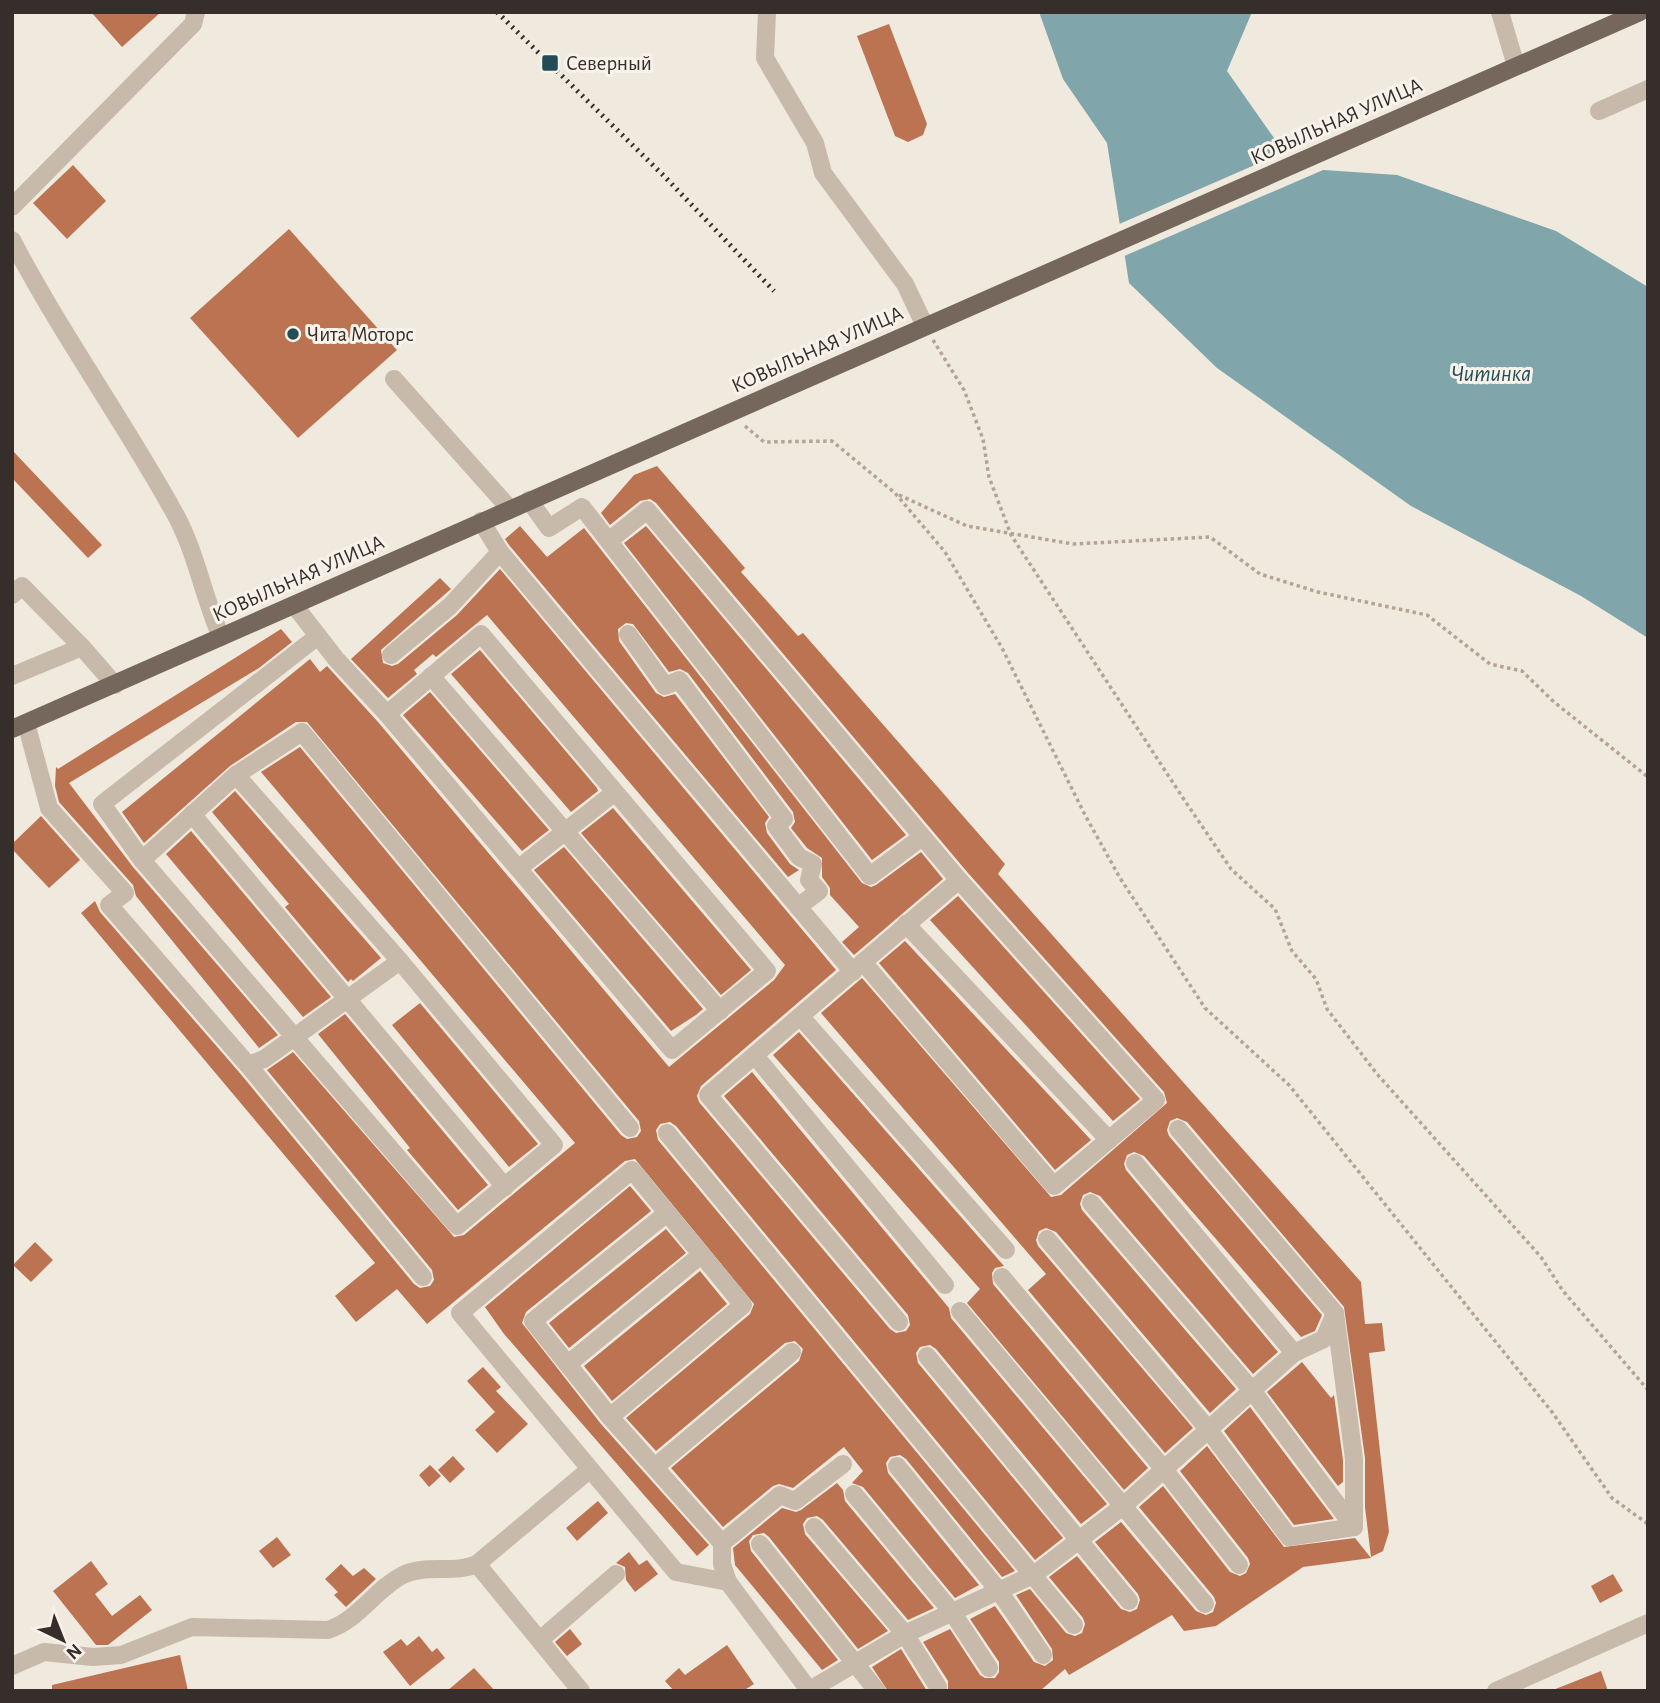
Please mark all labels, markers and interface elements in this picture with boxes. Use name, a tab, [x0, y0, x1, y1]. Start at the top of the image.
marker: Северный	[540, 53, 560, 73]
place label: Северный	[566, 53, 652, 74]
street label: КОВЫЛЬНАЯ УЛИЦА	[1247, 74, 1425, 169]
street label: КОВЫЛЬНАЯ УЛИЦА	[728, 302, 906, 397]
place label: Чита Моторс	[307, 324, 414, 345]
marker: Чита Моторс	[285, 326, 301, 342]
water label: Читинка	[1451, 363, 1531, 386]
street label: КОВЫЛЬНАЯ УЛИЦА	[209, 531, 387, 626]
north arrow	[28, 1605, 98, 1675]
text: N	[62, 1640, 85, 1663]

